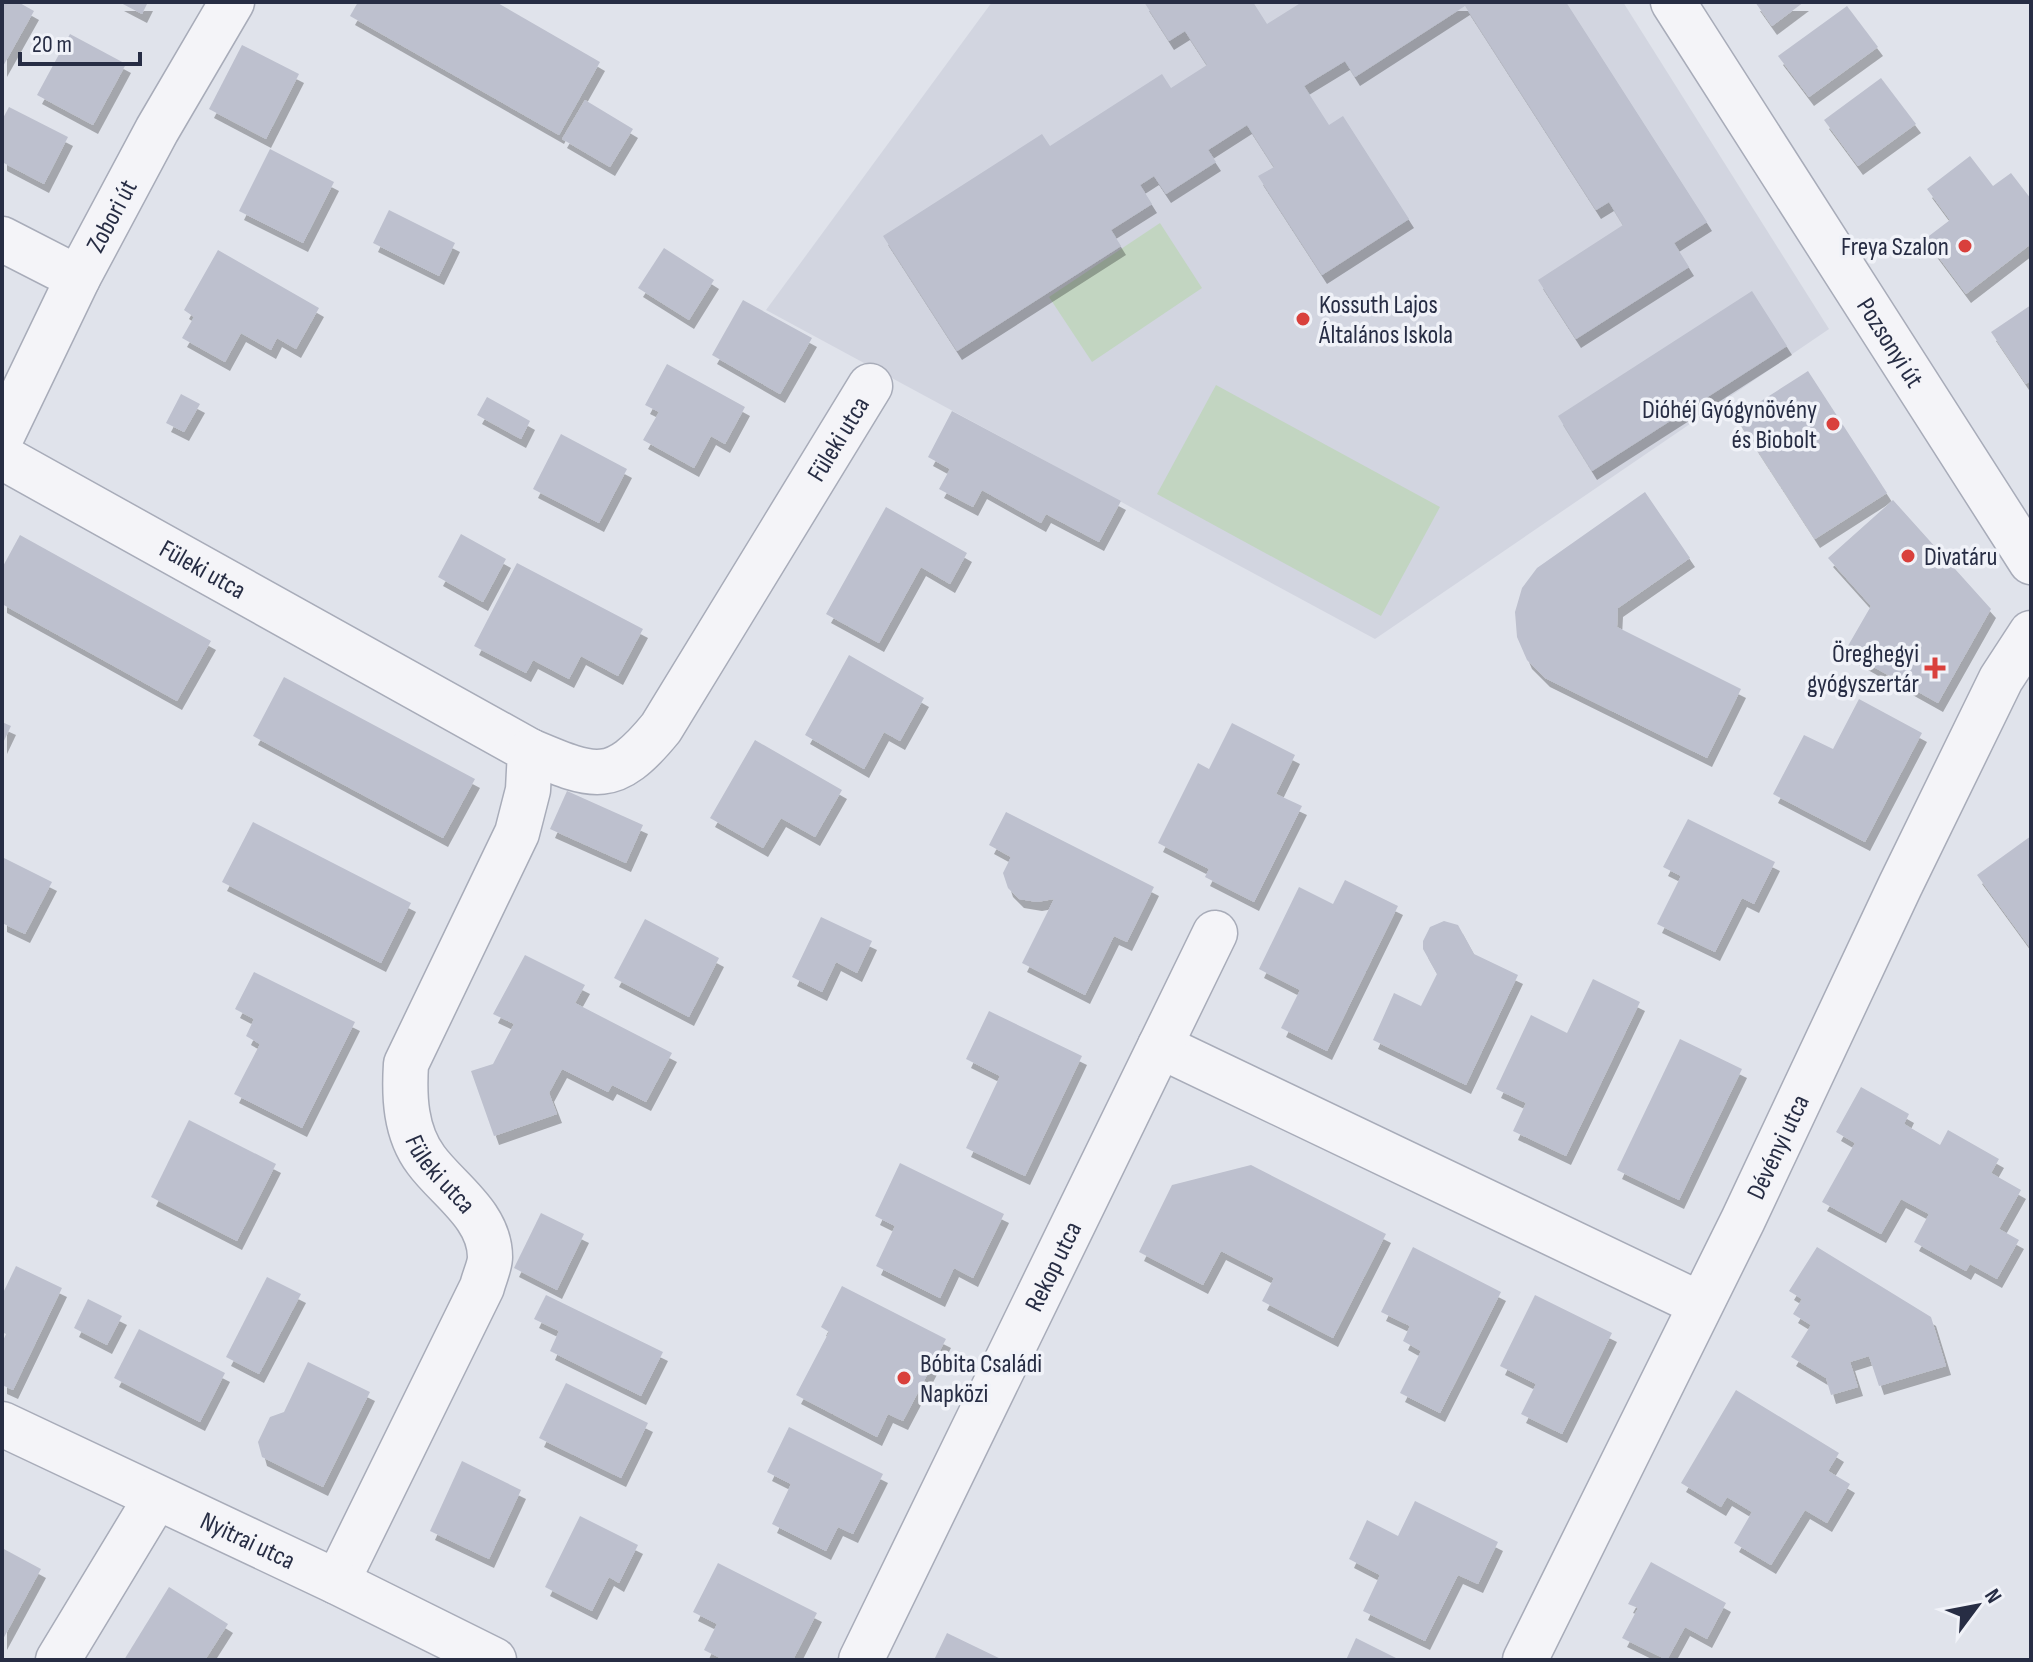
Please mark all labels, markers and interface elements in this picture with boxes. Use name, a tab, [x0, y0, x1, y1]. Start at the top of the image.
scale bar	[20, 16, 140, 66]
text: 20 m	[32, 30, 72, 59]
street label: Zobori út	[81, 175, 145, 258]
place label: Freya Szalon	[1841, 232, 1949, 263]
marker: Freya Szalon	[1956, 237, 1974, 255]
place label: Kossuth Lajos Általános Iskola	[1318, 290, 1453, 351]
street label: Pozsonyi út	[1849, 293, 1929, 394]
marker: Kossuth Lajos Általános Iskola	[1294, 310, 1312, 328]
street label: Füleki utca	[801, 391, 877, 487]
place label: Dióhéj Gyógynövény és Biobolt	[1642, 395, 1817, 456]
marker: Dióhéj Gyógynövény és Biobolt	[1824, 415, 1842, 433]
street label: Füleki utca	[154, 534, 251, 607]
place label: Divatáru	[1924, 542, 1997, 573]
marker: Divatáru	[1899, 547, 1917, 565]
place label: Öreghegyi gyógyszertár	[1807, 639, 1920, 700]
marker: Öreghegyi gyógyszertár	[1926, 659, 1944, 677]
street label: Dévényi utca	[1741, 1090, 1817, 1205]
street label: Füleki utca	[397, 1131, 481, 1220]
street label: Rekop utca	[1019, 1217, 1089, 1317]
place label: Bóbita Családi Napközi	[920, 1349, 1042, 1410]
marker: Bóbita Családi Napközi	[895, 1369, 913, 1387]
street label: Nyitrai utca	[195, 1506, 300, 1577]
north arrow	[1937, 1566, 2017, 1646]
text: N	[1978, 1584, 2007, 1608]

